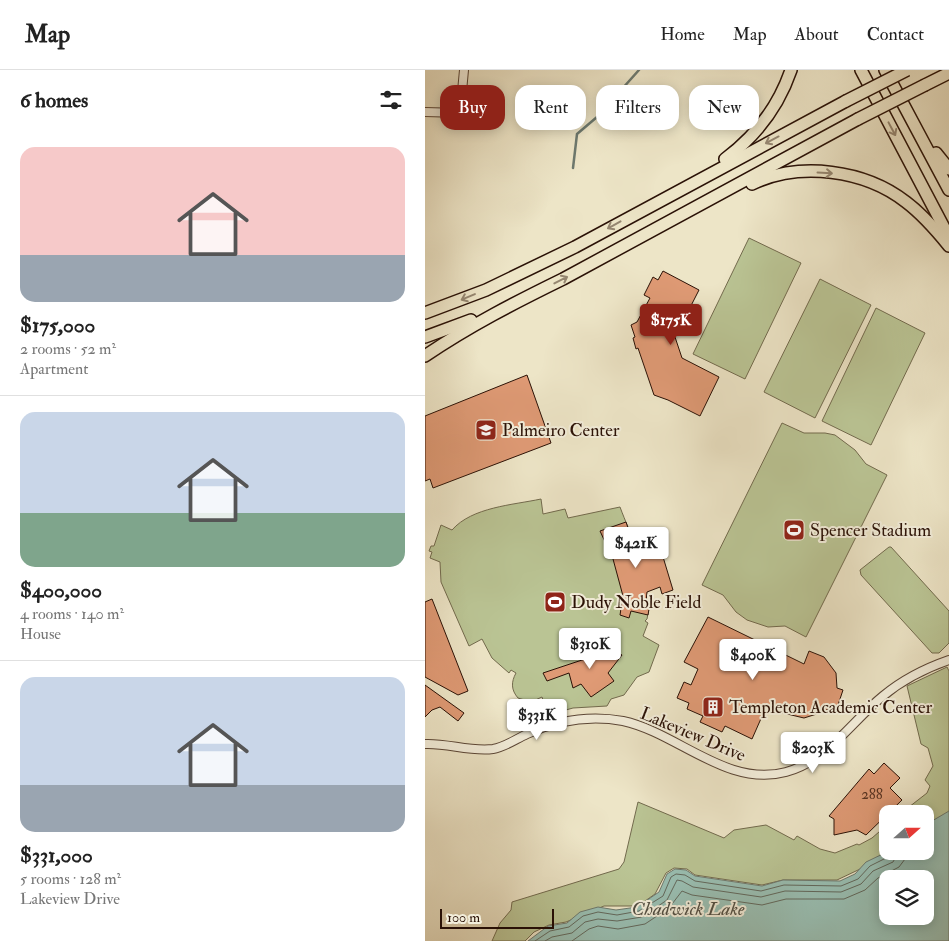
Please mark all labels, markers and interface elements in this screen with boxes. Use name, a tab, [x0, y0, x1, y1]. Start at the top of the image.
text: Map	[25, 19, 70, 50]
text: Home	[660, 23, 705, 46]
text: Map	[733, 23, 767, 46]
text: About	[795, 23, 839, 46]
text: Contact	[867, 23, 924, 46]
chip: Buy	[440, 85, 505, 130]
chip: Rent	[515, 85, 586, 130]
chip: Filters	[596, 85, 679, 130]
chip: New	[689, 85, 759, 130]
icon: filters	[377, 86, 405, 114]
text: 6 homes	[20, 87, 88, 114]
one-way arrow	[887, 121, 897, 136]
one-way arrow	[765, 135, 780, 145]
one-way arrow	[817, 168, 833, 177]
icon: home	[168, 179, 258, 269]
one-way arrow	[606, 220, 621, 230]
one-way arrow	[553, 275, 568, 285]
one-way arrow	[461, 293, 476, 303]
pin: $175K	[636, 304, 706, 346]
text: $175K	[651, 310, 691, 330]
text: $175,000	[20, 312, 95, 339]
text: 2 rooms · 52 m²	[20, 339, 116, 359]
text: Apartment	[20, 359, 88, 379]
school or university icon: Palmeiro Center	[474, 418, 498, 442]
place label: Palmeiro Center	[502, 419, 620, 442]
icon: home	[168, 445, 258, 535]
sports icon: Spencer Stadium	[782, 518, 806, 542]
place label: Spencer Stadium	[810, 519, 931, 542]
pin: $421K	[601, 526, 671, 569]
text: $421K	[615, 533, 657, 553]
text: $400,000	[20, 577, 102, 604]
sports icon: Dudy Noble Field	[543, 590, 567, 614]
place label: Dudy Noble Field	[571, 591, 701, 614]
text: 4 rooms · 140 m²	[20, 604, 124, 624]
text: House	[20, 624, 61, 644]
pin: $310K	[555, 628, 625, 670]
text: $310K	[570, 634, 610, 654]
pin: $400K	[718, 638, 788, 681]
text: $400K	[730, 645, 776, 665]
building icon: Templeton Academic Center	[701, 695, 725, 719]
place label: Templeton Academic Center	[729, 696, 933, 719]
pin: $331K	[502, 698, 572, 741]
street label: Lakeview Drive	[637, 702, 749, 767]
text: $331K	[518, 705, 556, 725]
icon: home	[168, 710, 258, 800]
pin: $203K	[778, 732, 848, 774]
text: $203K	[792, 738, 834, 758]
house number: 288	[861, 785, 883, 804]
north arrow	[879, 805, 934, 860]
map controls	[879, 805, 934, 925]
text: $331,000	[20, 842, 93, 869]
text: 5 rooms · 128 m²	[20, 869, 121, 889]
button: layers	[879, 870, 934, 925]
text: Lakeview Drive	[20, 889, 120, 909]
water label: Chadwick Lake	[632, 897, 745, 921]
scale bar	[440, 906, 554, 929]
text: 100 m	[447, 909, 480, 926]

